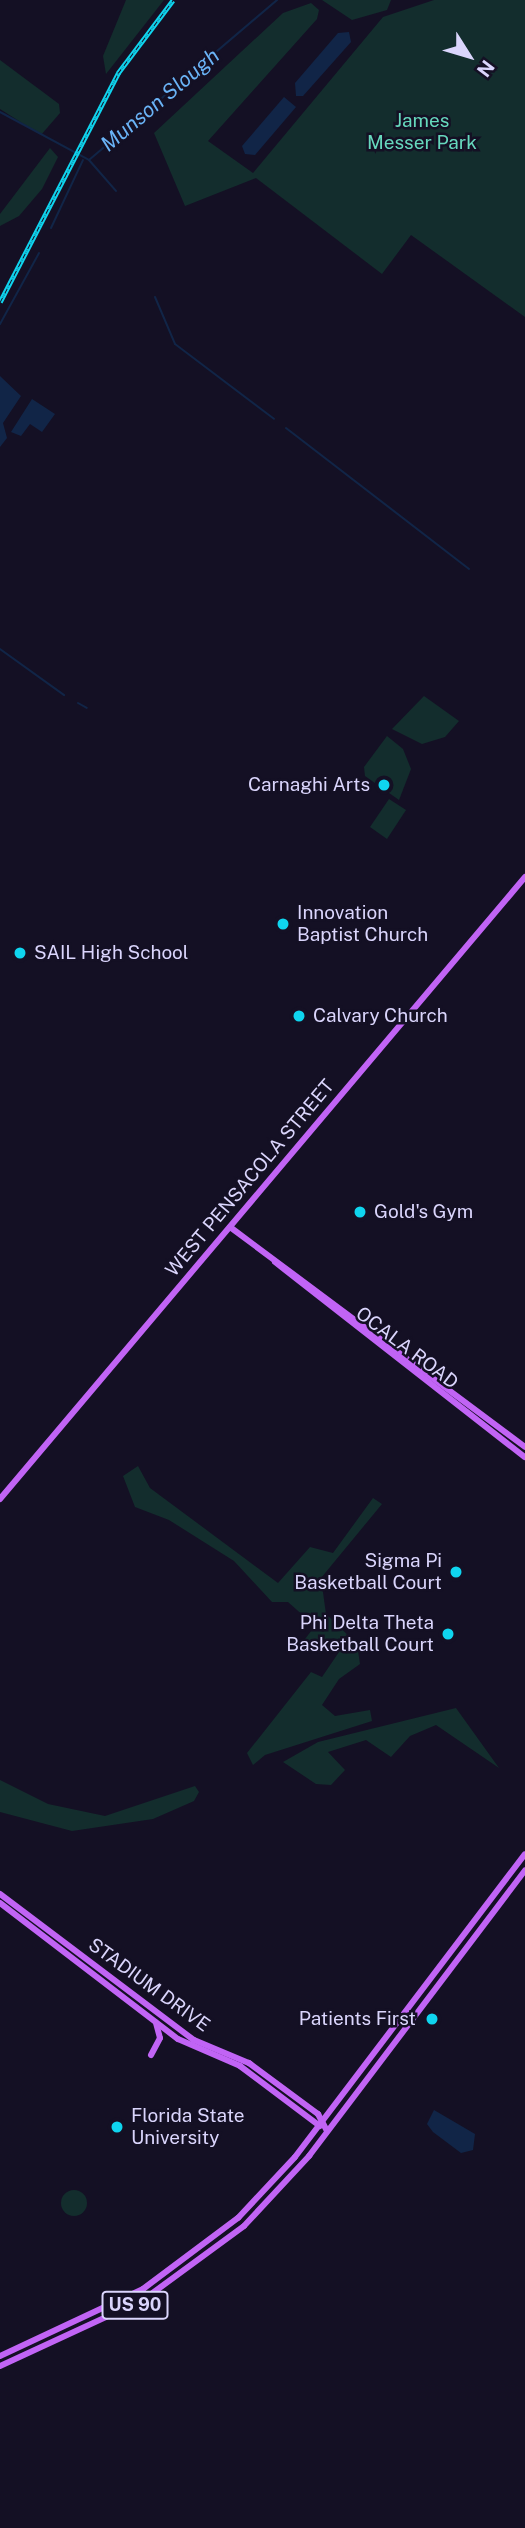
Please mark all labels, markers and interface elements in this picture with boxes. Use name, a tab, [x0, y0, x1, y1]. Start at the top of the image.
north arrow	[434, 21, 504, 91]
water label: Munson Slough	[96, 43, 224, 157]
text: N	[473, 56, 499, 81]
park label: James Messer Park	[367, 110, 477, 154]
place label: Carnaghi Arts	[248, 774, 370, 796]
marker: Carnaghi Arts	[376, 777, 392, 793]
place label: Innovation Baptist Church	[297, 902, 428, 946]
marker: Innovation Baptist Church	[275, 916, 291, 932]
place label: SAIL High School	[34, 942, 189, 964]
marker: SAIL High School	[12, 945, 28, 961]
place label: Calvary Church	[313, 1005, 448, 1027]
marker: Calvary Church	[291, 1008, 307, 1024]
street label: WEST PENSACOLA STREET	[161, 1075, 339, 1281]
place label: Gold's Gym	[374, 1201, 473, 1223]
marker: Gold's Gym	[352, 1204, 368, 1220]
street label: OCALA ROAD	[351, 1302, 463, 1394]
place label: Sigma Pi Basketball Court	[294, 1550, 442, 1594]
marker: Sigma Pi Basketball Court	[448, 1564, 464, 1580]
place label: Phi Delta Theta Basketball Court	[286, 1612, 434, 1656]
marker: Phi Delta Theta Basketball Court	[440, 1626, 456, 1642]
street label: STADIUM DRIVE	[84, 1933, 214, 2037]
place label: Patients First	[299, 2008, 416, 2030]
marker: Patients First	[422, 2009, 442, 2029]
place label: Florida State University	[131, 2105, 245, 2149]
marker: Florida State University	[109, 2119, 125, 2135]
road number: US 90	[100, 2290, 170, 2320]

